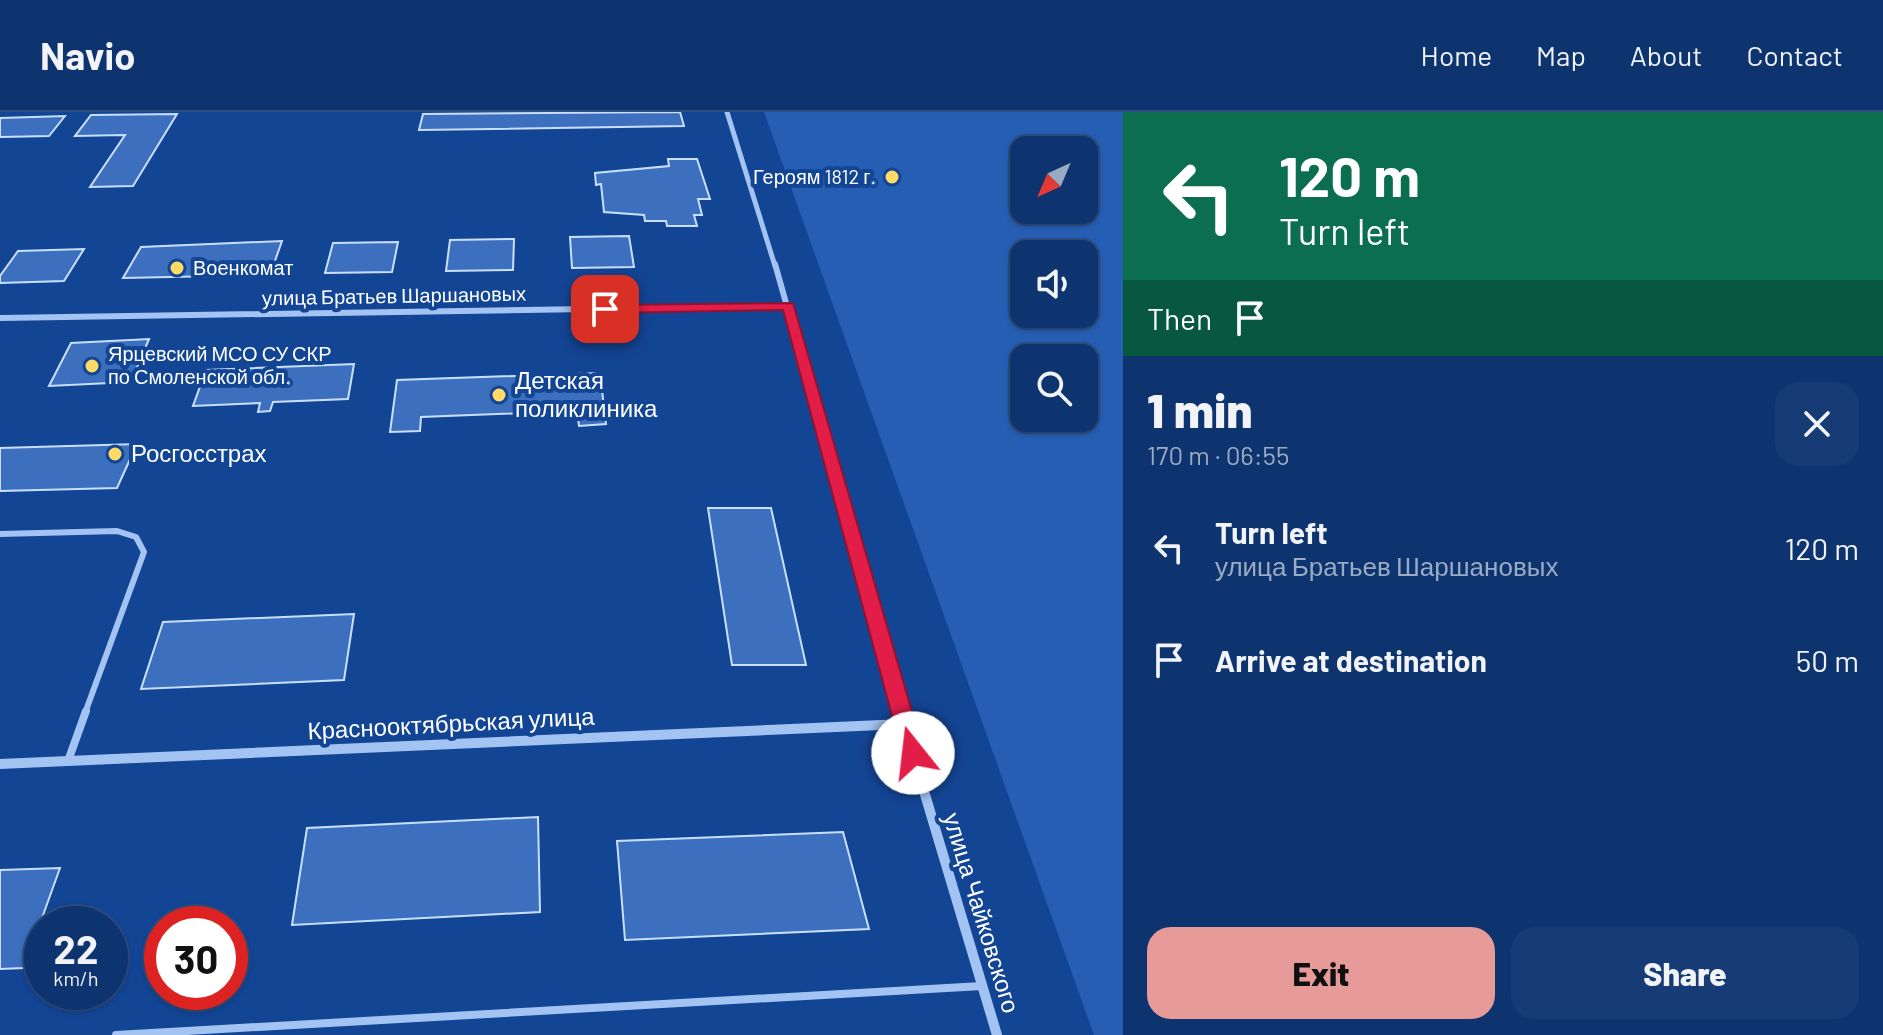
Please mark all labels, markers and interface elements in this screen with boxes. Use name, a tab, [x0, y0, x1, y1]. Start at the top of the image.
text: Navio	[40, 32, 135, 78]
text: Home	[1421, 38, 1492, 72]
text: Map	[1536, 38, 1586, 72]
text: About	[1630, 38, 1702, 72]
text: Contact	[1746, 38, 1843, 72]
north arrow	[1010, 136, 1098, 224]
map controls	[1010, 136, 1098, 432]
text: 120 m	[1279, 141, 1420, 208]
icon: left	[1147, 144, 1251, 248]
place label: Героям 1812 г.	[753, 164, 876, 188]
marker: Героям 1812 г.	[883, 168, 901, 186]
text: Turn left	[1279, 209, 1410, 252]
button: sound	[1010, 240, 1098, 328]
place label: Военкомат	[193, 255, 293, 279]
marker: Военкомат	[168, 259, 186, 277]
pin	[571, 275, 639, 343]
street label: улица Братьев Шаршановых	[262, 281, 526, 309]
icon: arrive	[583, 287, 627, 331]
icon: arrive	[1228, 296, 1272, 340]
text: Then	[1147, 300, 1212, 336]
place label: Ярцевский МСО СУ СКР по Смоленской обл.	[108, 341, 332, 388]
button: search	[1010, 344, 1098, 432]
marker: Ярцевский МСО СУ СКР по Смоленской обл.	[83, 357, 101, 375]
place label: Детская поликлиника	[515, 365, 658, 422]
text: 1 min	[1147, 380, 1253, 438]
button: close	[1775, 382, 1859, 466]
marker: Детская поликлиника	[490, 386, 508, 404]
place label: Росгосстрах	[131, 438, 267, 467]
text: 170 m · 06:55	[1147, 439, 1289, 470]
marker: Росгосстрах	[106, 445, 124, 463]
text: Turn left	[1215, 514, 1328, 550]
icon: left	[1147, 526, 1191, 570]
text: 120 m	[1785, 530, 1859, 566]
text: улица Братьев Шаршановых	[1215, 550, 1558, 581]
icon: arrive	[1147, 638, 1191, 682]
text: Arrive at destination	[1215, 642, 1487, 678]
text: 50 m	[1796, 642, 1859, 678]
street label: Краснооктябрьская улица	[307, 700, 596, 744]
position arrow	[871, 711, 955, 795]
street label: улица Чайковского	[938, 809, 1027, 1016]
speed limit sign: 30	[144, 906, 248, 1010]
text: 22	[54, 924, 98, 972]
button: Exit	[1147, 927, 1495, 1019]
button: Share	[1511, 927, 1859, 1019]
text: km/h	[53, 966, 99, 990]

